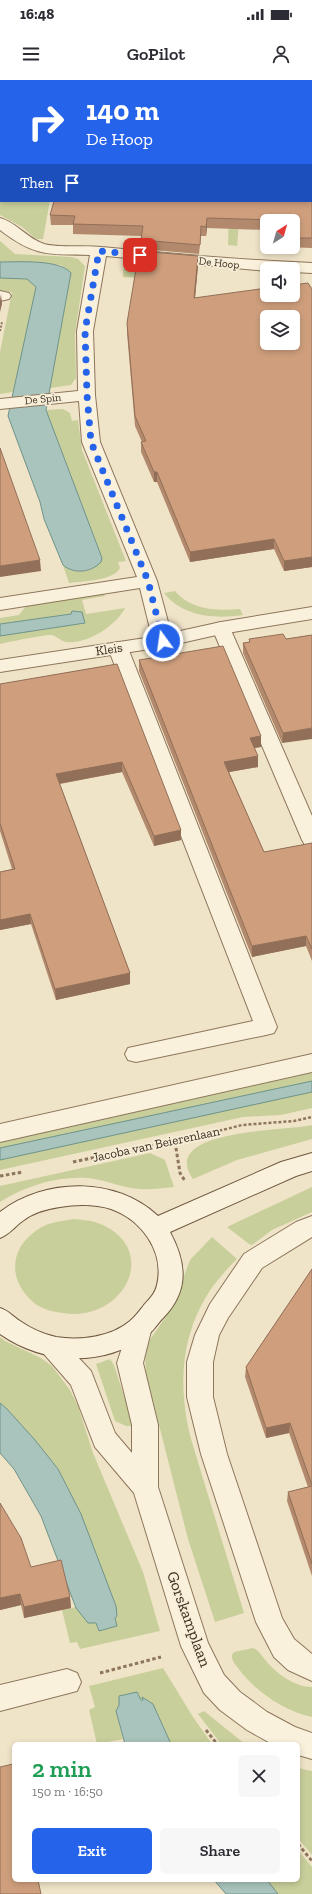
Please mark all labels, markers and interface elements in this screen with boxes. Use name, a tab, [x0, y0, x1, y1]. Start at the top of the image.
text: 16:48	[20, 5, 54, 23]
icon: menu	[20, 43, 42, 65]
text: GoPilot	[127, 43, 185, 65]
icon: person	[270, 43, 292, 65]
text: 140 m	[86, 94, 159, 127]
icon: right	[20, 96, 72, 148]
text: De Hoop	[86, 128, 153, 150]
icon: arrive	[61, 172, 83, 194]
text: Then	[20, 174, 53, 192]
north arrow	[260, 214, 300, 254]
map controls	[260, 214, 300, 350]
pin	[123, 238, 157, 272]
icon: arrive	[129, 244, 151, 266]
street label: De Hoop	[198, 254, 240, 272]
button: sound	[260, 262, 300, 302]
button: layers	[260, 310, 300, 350]
street label: De Spin	[24, 391, 63, 407]
position arrow	[142, 620, 184, 662]
street label: Kleis	[94, 639, 124, 659]
street label: Jacoba van Beierenlaan	[91, 1123, 222, 1165]
street label: Gorskamplaan	[163, 1569, 215, 1670]
text: 2 min	[32, 1754, 92, 1783]
button: close	[238, 1755, 280, 1797]
text: 150 m · 16:50	[32, 1784, 103, 1799]
button: Exit	[32, 1828, 152, 1874]
button: Share	[160, 1828, 280, 1874]

